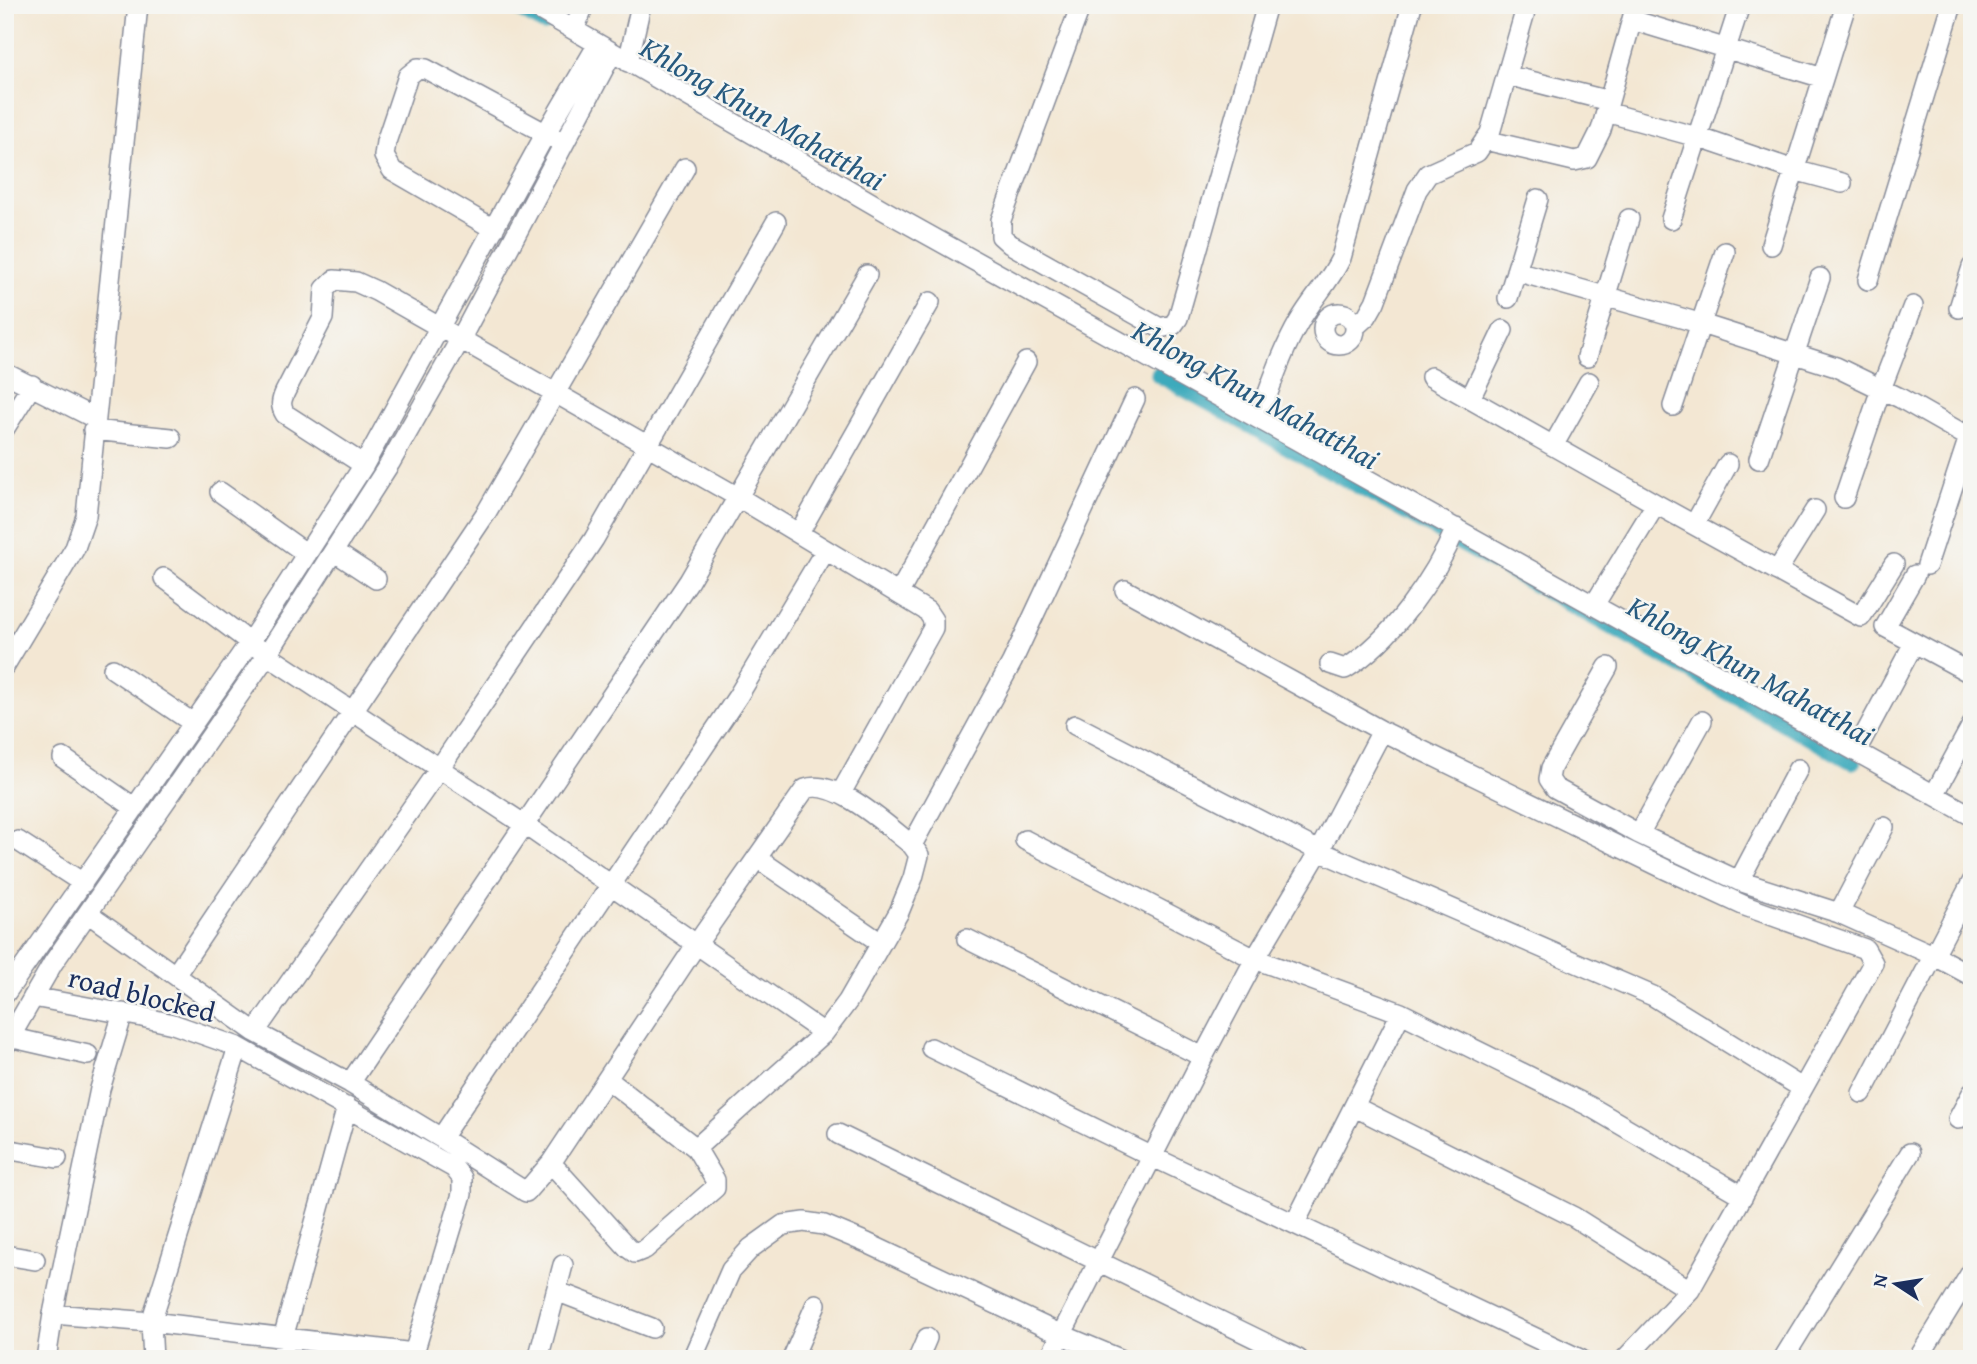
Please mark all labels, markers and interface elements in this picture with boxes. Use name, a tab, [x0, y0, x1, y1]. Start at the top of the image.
water label: Khlong Khun Mahatthai	[632, 24, 894, 201]
water label: Khlong Khun Mahatthai	[1124, 307, 1388, 480]
water label: Khlong Khun Mahatthai	[1619, 583, 1883, 756]
street label: road blocked	[64, 956, 220, 1032]
north arrow	[1862, 1248, 1932, 1318]
text: N	[1864, 1271, 1894, 1290]

